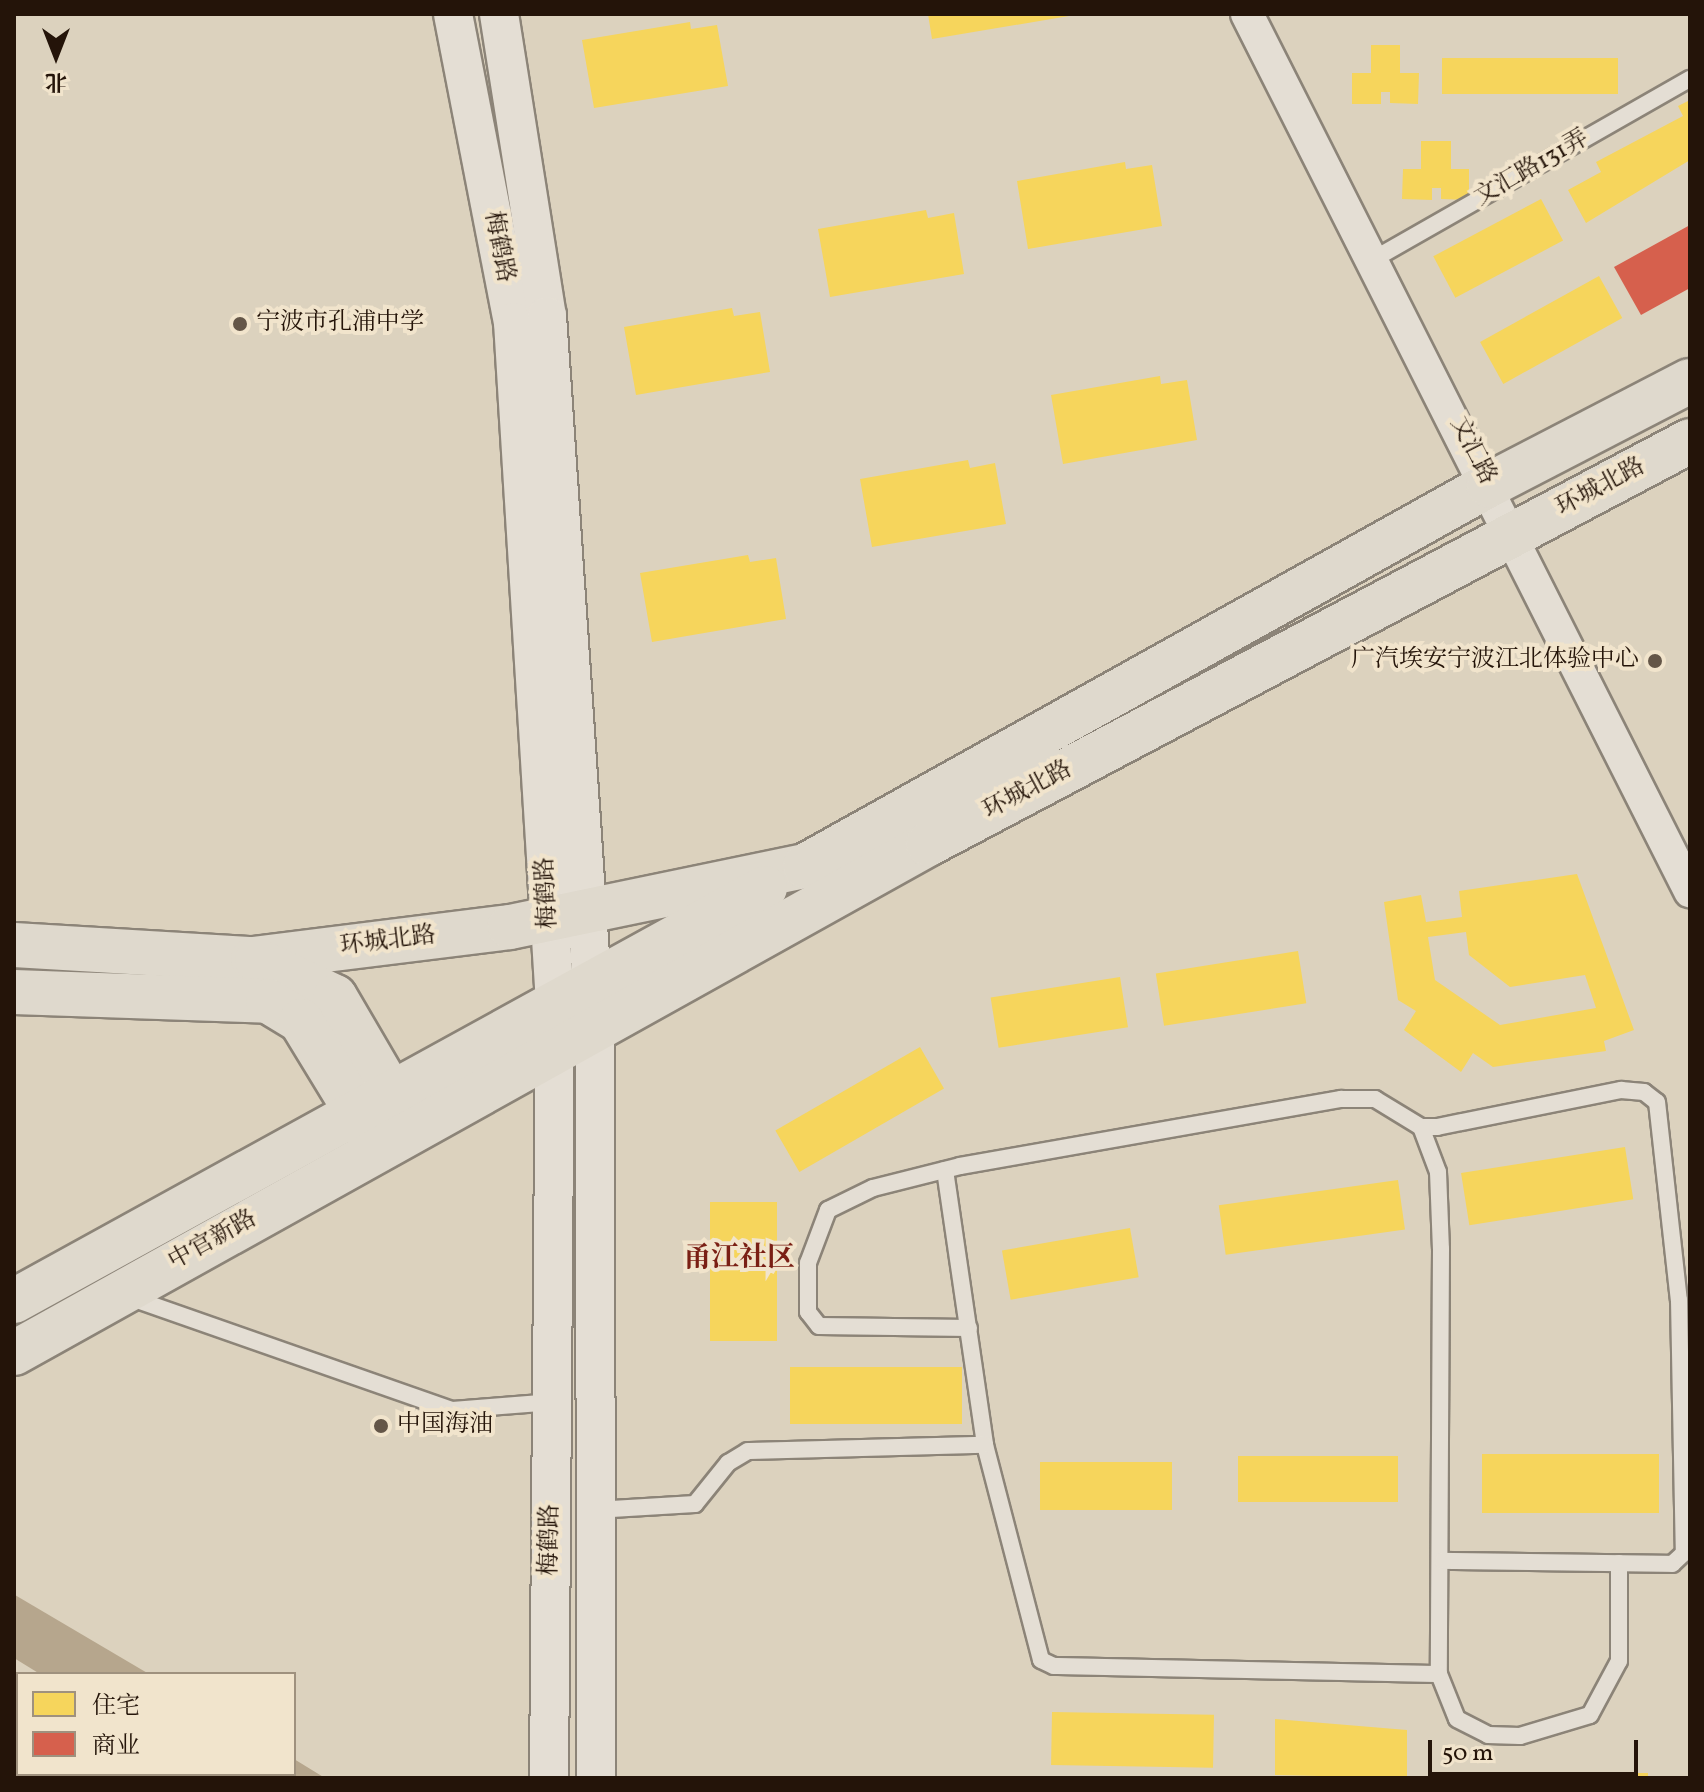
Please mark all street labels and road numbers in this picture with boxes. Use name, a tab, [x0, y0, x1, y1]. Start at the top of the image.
street label: 文汇路131弄	[1470, 125, 1594, 213]
street label: 梅鹤路	[477, 209, 519, 285]
street label: 文汇路	[1443, 412, 1501, 490]
street label: 环城北路	[1552, 453, 1650, 523]
street label: 环城北路	[979, 756, 1077, 826]
street label: 梅鹤路	[532, 856, 564, 930]
street label: 环城北路	[339, 922, 437, 962]
street label: 中官新路	[164, 1205, 262, 1277]
street label: 梅鹤路	[536, 1504, 566, 1576]

